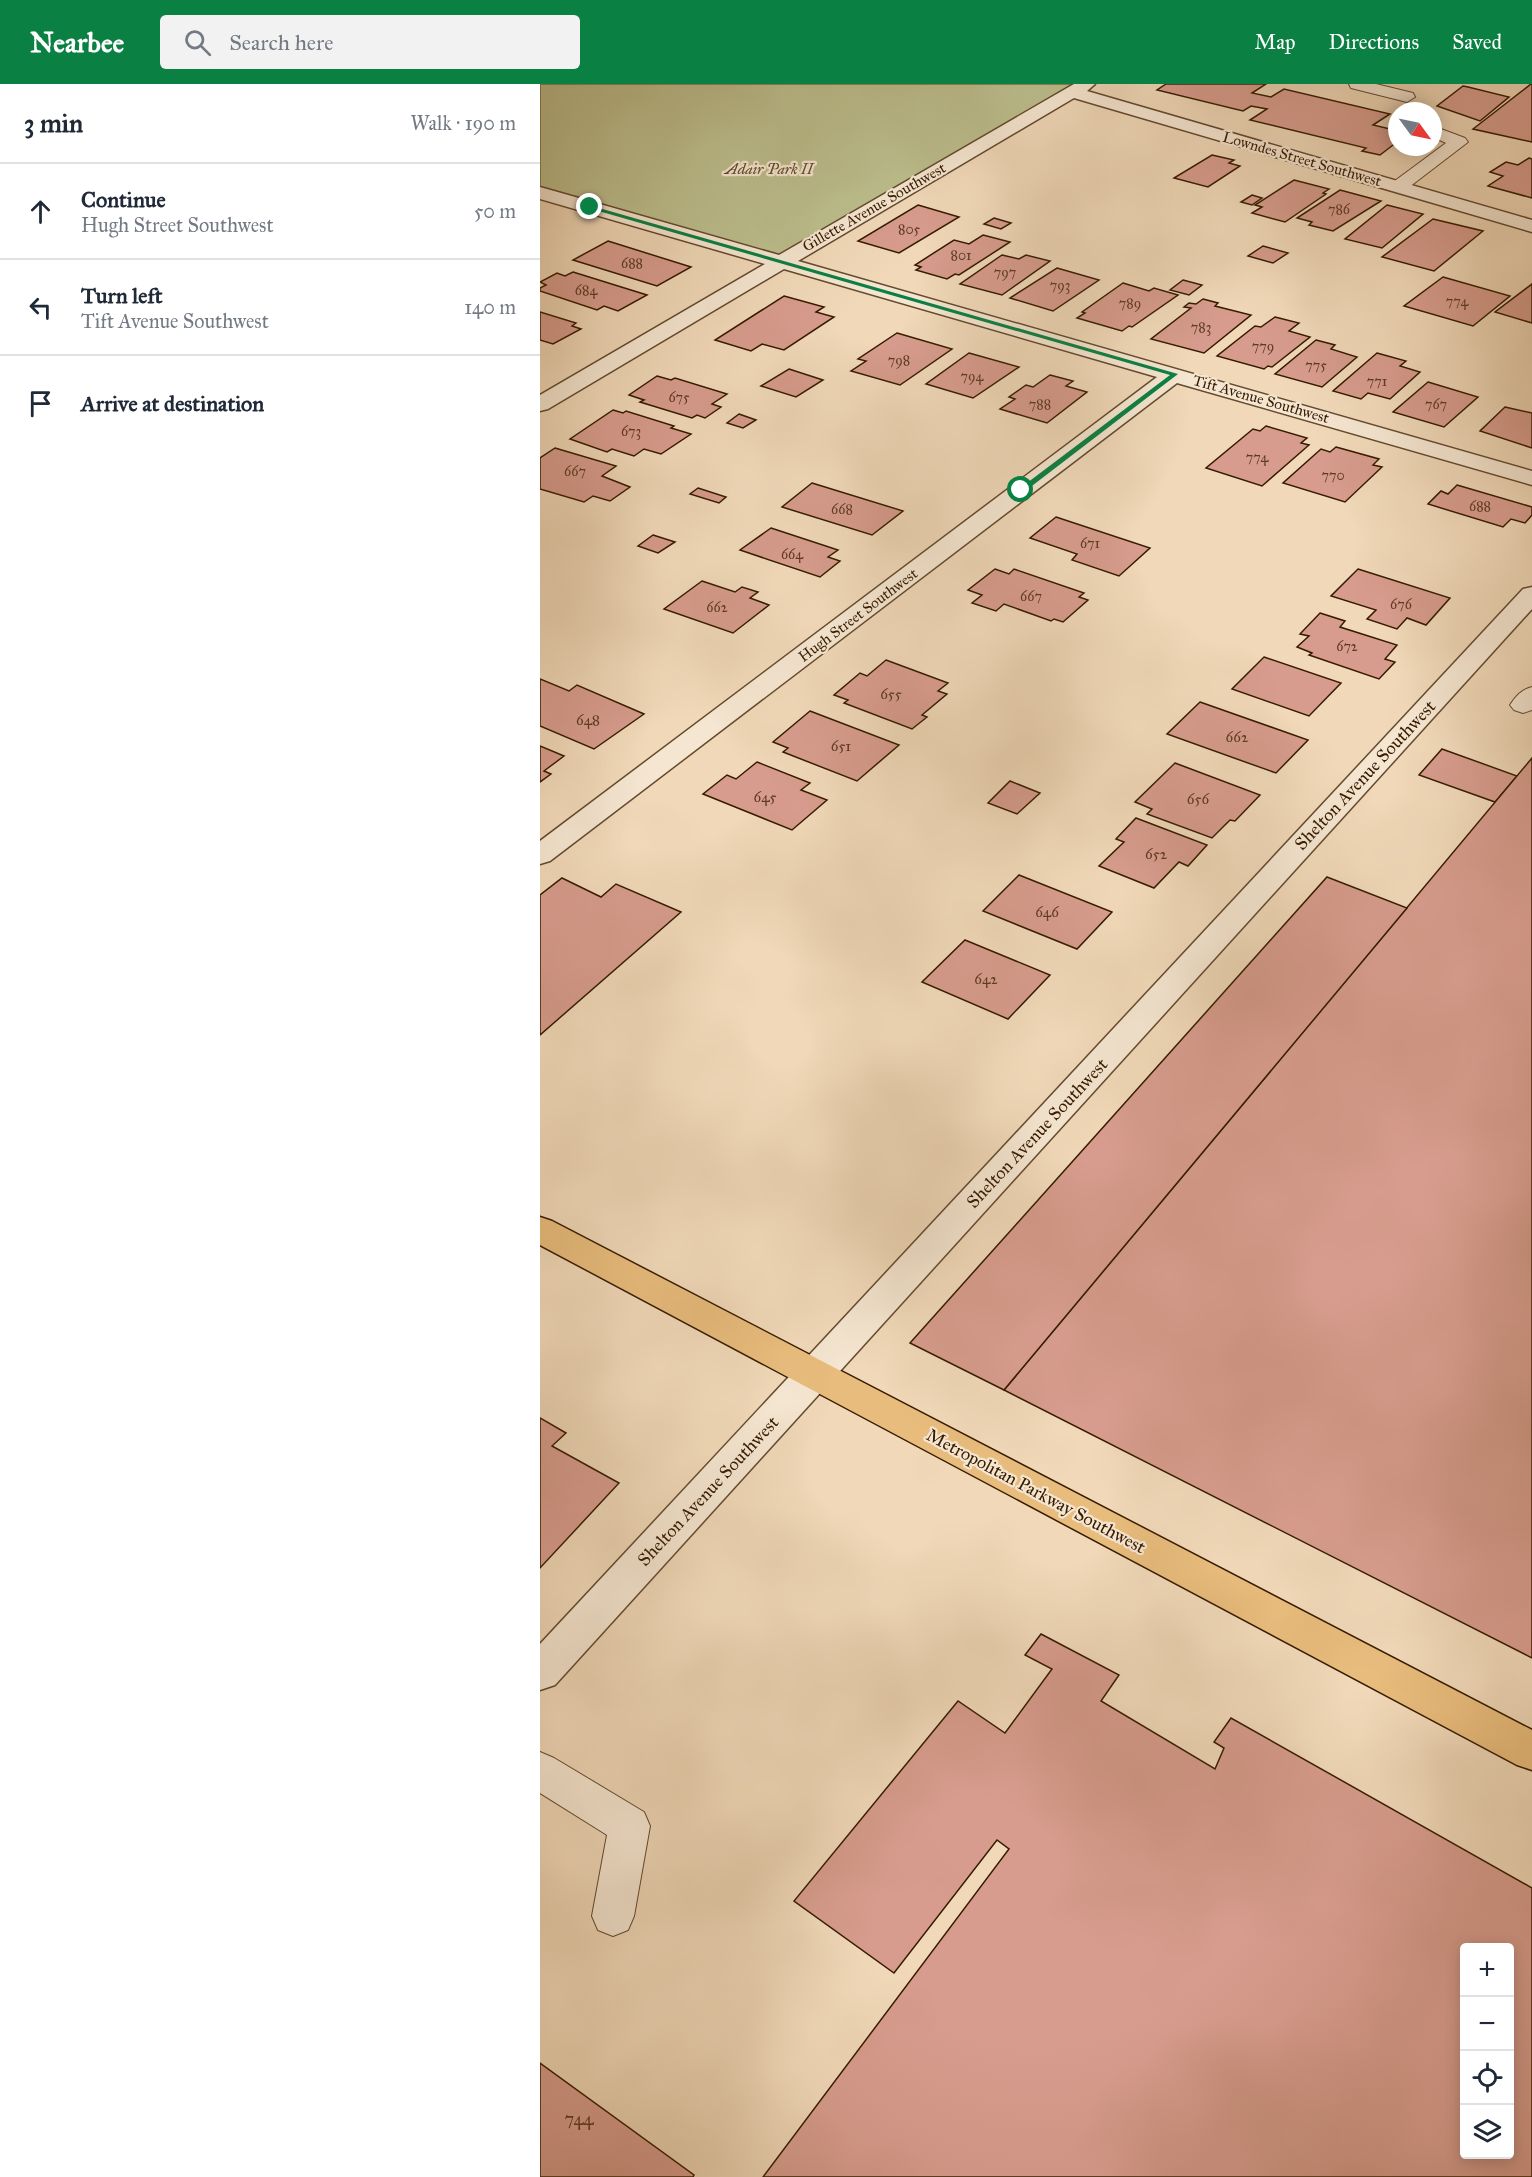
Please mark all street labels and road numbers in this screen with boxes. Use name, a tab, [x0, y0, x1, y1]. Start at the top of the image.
street label: Lowndes Street Southwest	[1221, 128, 1384, 190]
street label: Gillette Avenue Southwest	[799, 158, 949, 255]
street label: Tift Avenue Southwest	[1191, 371, 1332, 427]
street label: Hugh Street Southwest	[795, 564, 922, 666]
street label: Shelton Avenue Southwest	[1290, 695, 1441, 855]
street label: Shelton Avenue Southwest	[962, 1053, 1113, 1213]
street label: Shelton Avenue Southwest	[633, 1411, 784, 1571]
street label: Metropolitan Parkway Southwest	[923, 1424, 1150, 1559]

